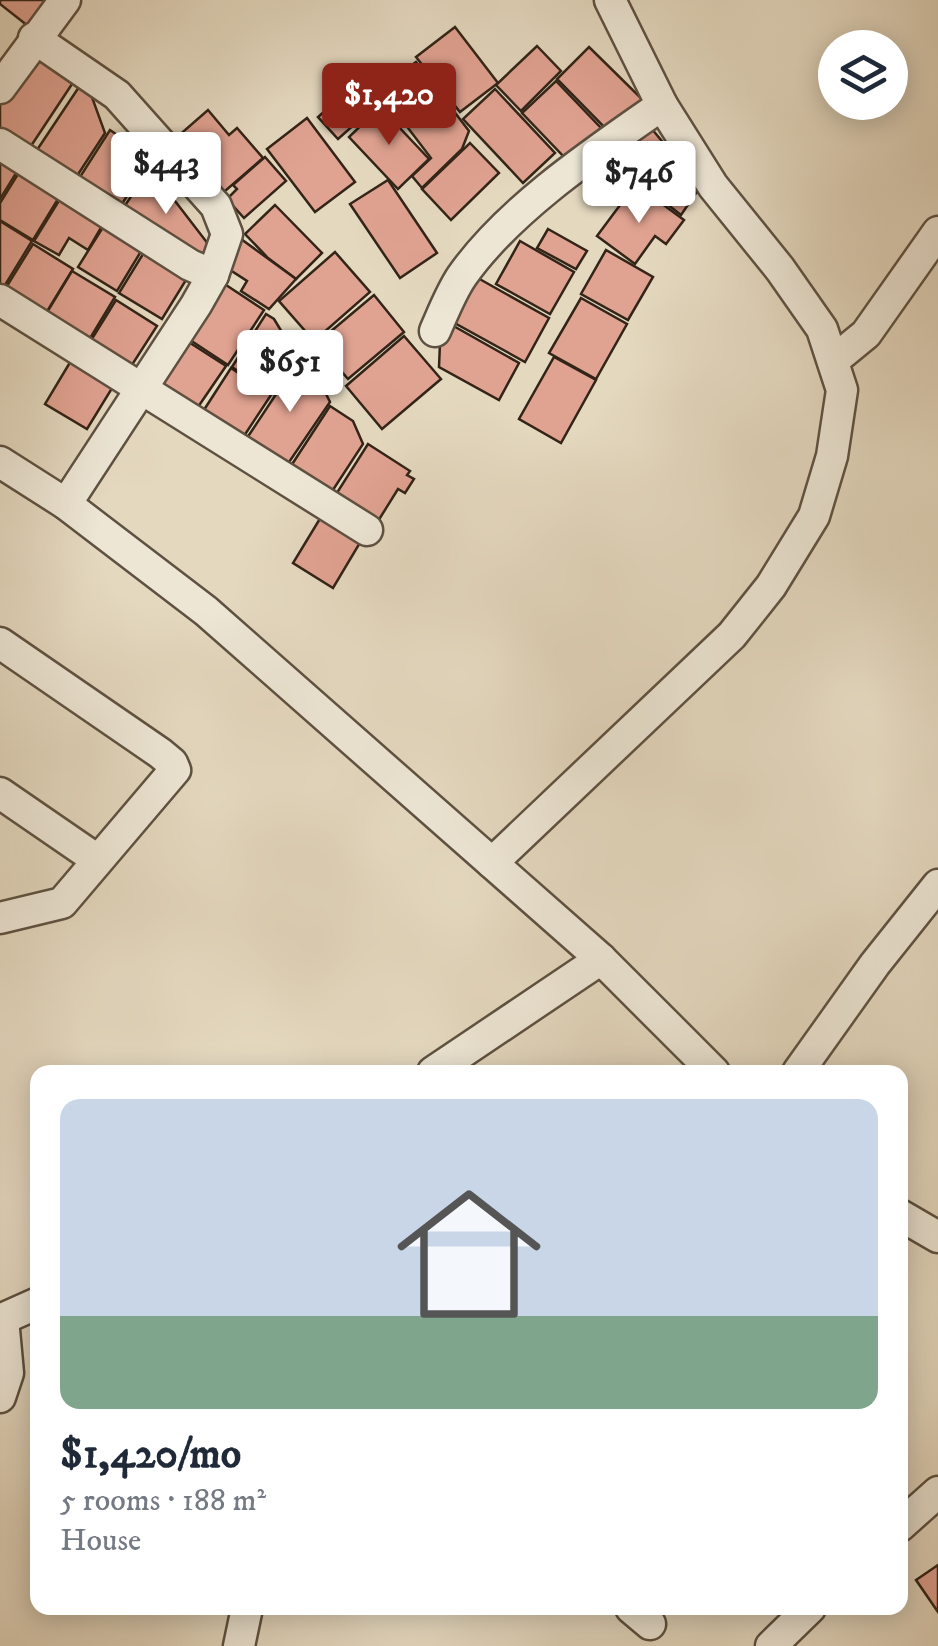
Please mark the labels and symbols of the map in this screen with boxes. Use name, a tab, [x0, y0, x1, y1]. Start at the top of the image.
pin: $1,420	[308, 63, 470, 148]
pin: $443	[107, 132, 225, 217]
pin: $746	[580, 141, 698, 226]
pin: $651	[231, 330, 349, 415]

